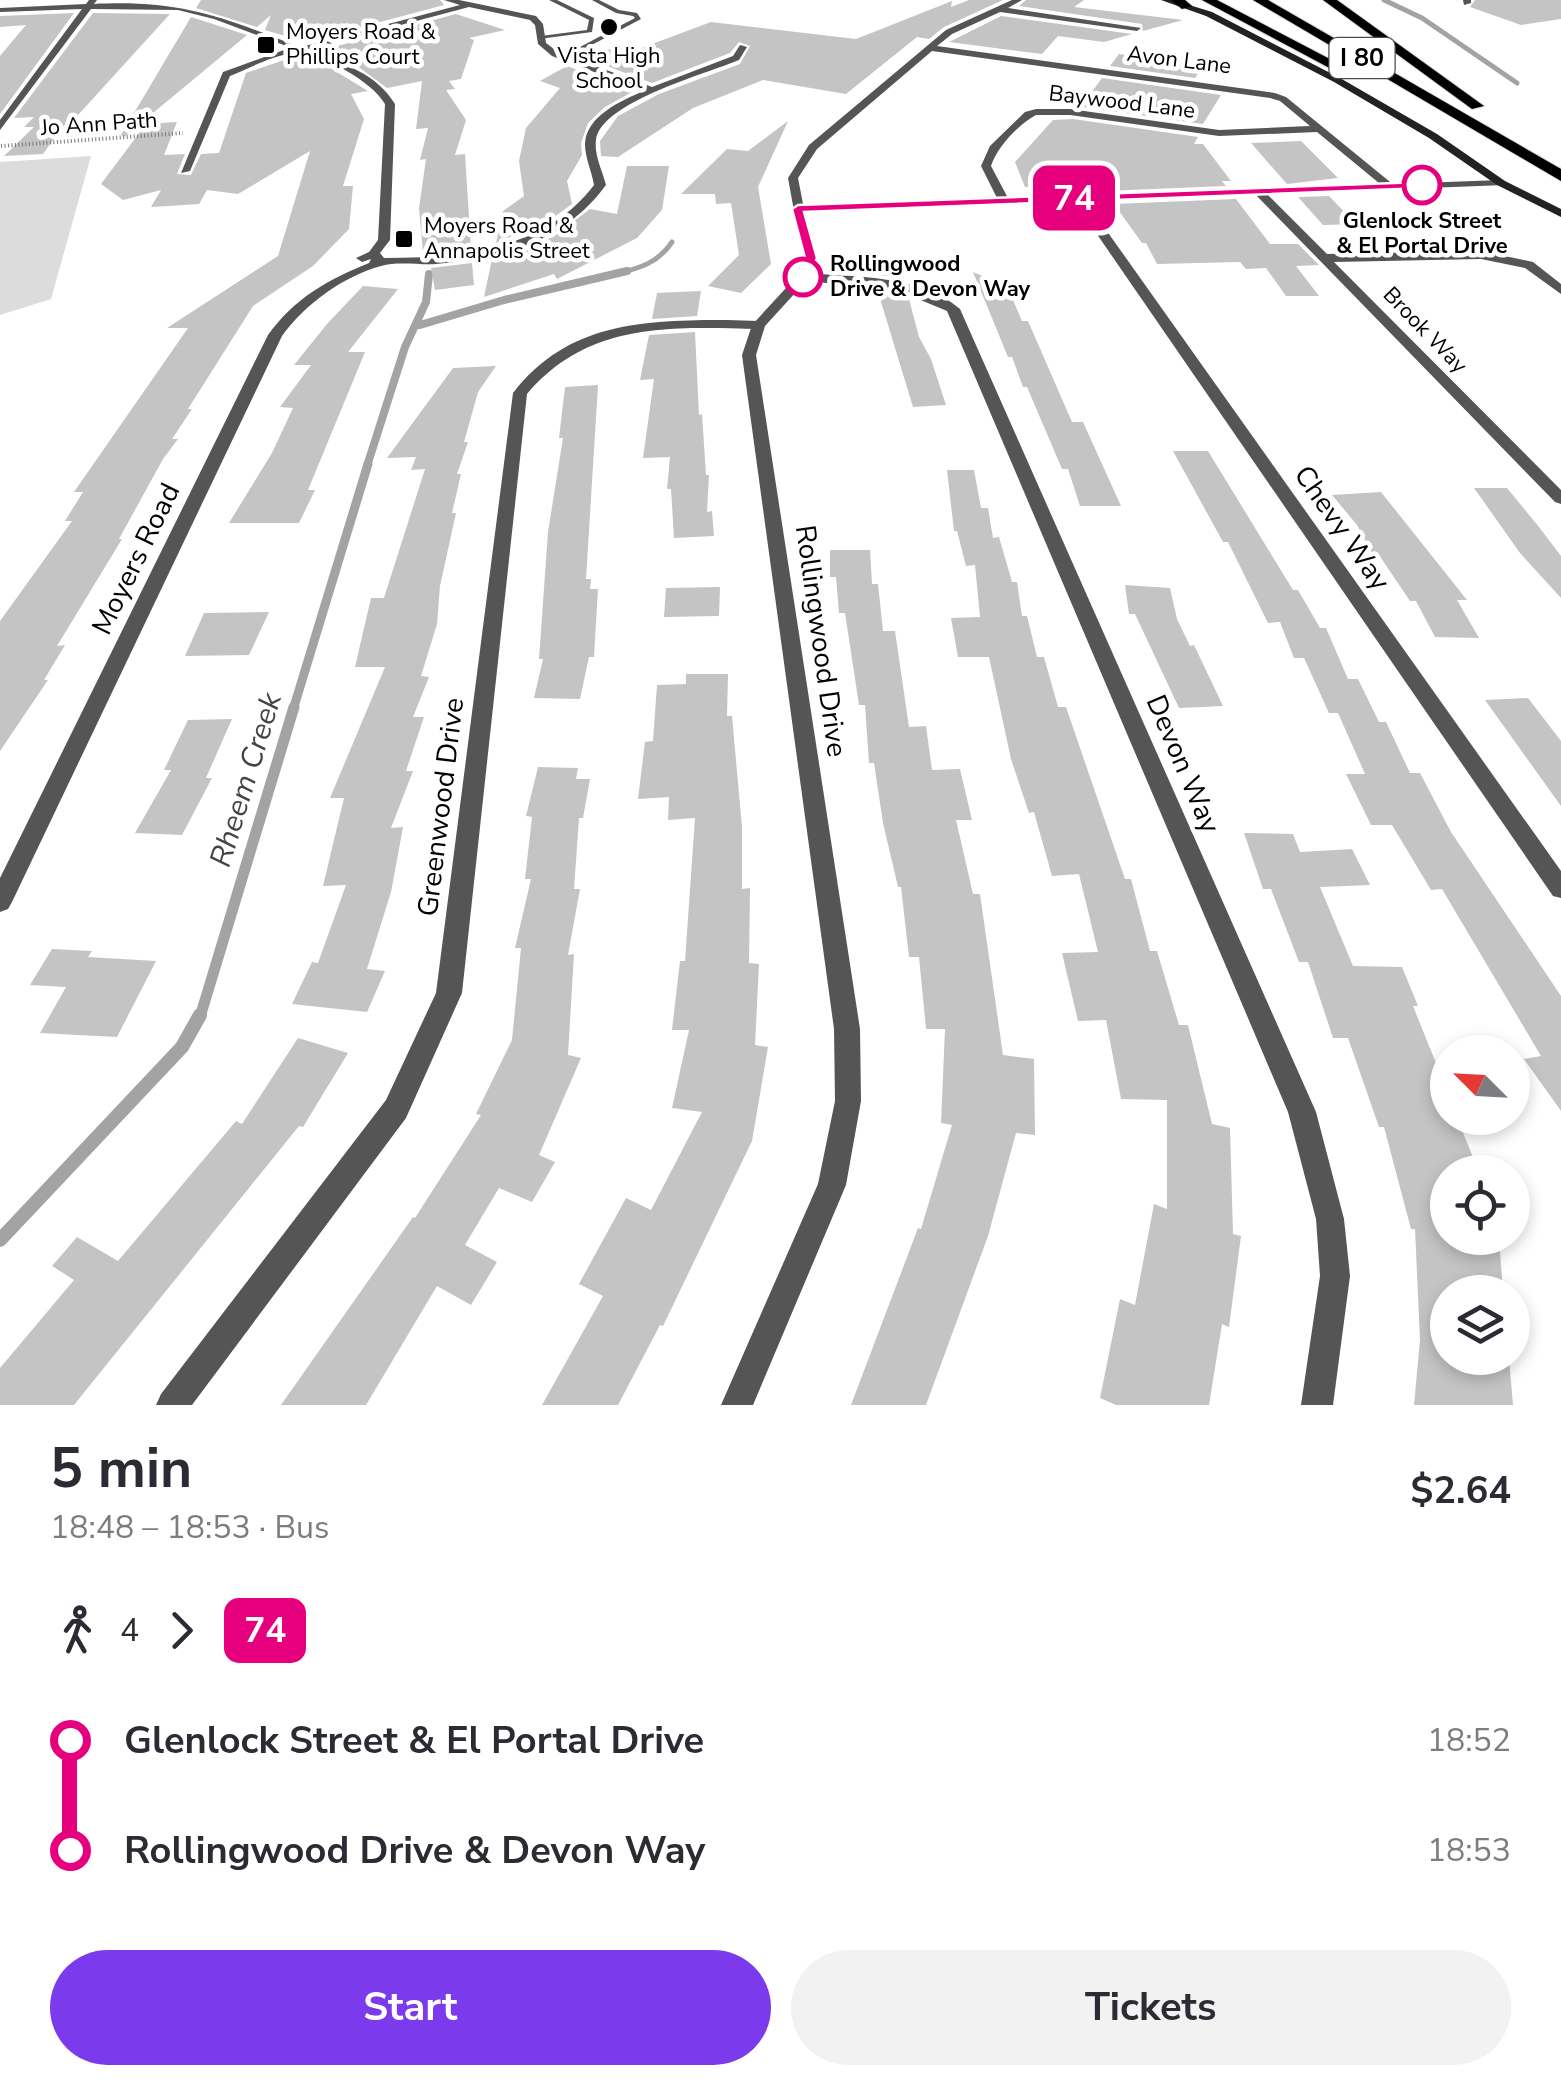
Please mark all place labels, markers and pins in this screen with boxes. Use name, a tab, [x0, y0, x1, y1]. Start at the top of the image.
marker: Vista High School	[598, 16, 620, 38]
place label: Moyers Road & Phillips Court	[286, 17, 437, 72]
marker: Moyers Road & Phillips Court	[255, 34, 277, 56]
place label: Vista High School	[557, 41, 660, 96]
marker: Glenlock Street & El Portal Drive	[1403, 166, 1441, 204]
place label: Glenlock Street & El Portal Drive	[1336, 206, 1508, 261]
place label: Moyers Road & Annapolis Street	[424, 211, 590, 266]
marker: Moyers Road & Annapolis Street	[393, 228, 415, 250]
place label: Rollingwood Drive & Devon Way	[830, 249, 1031, 304]
marker: Rollingwood Drive & Devon Way	[784, 258, 822, 296]

